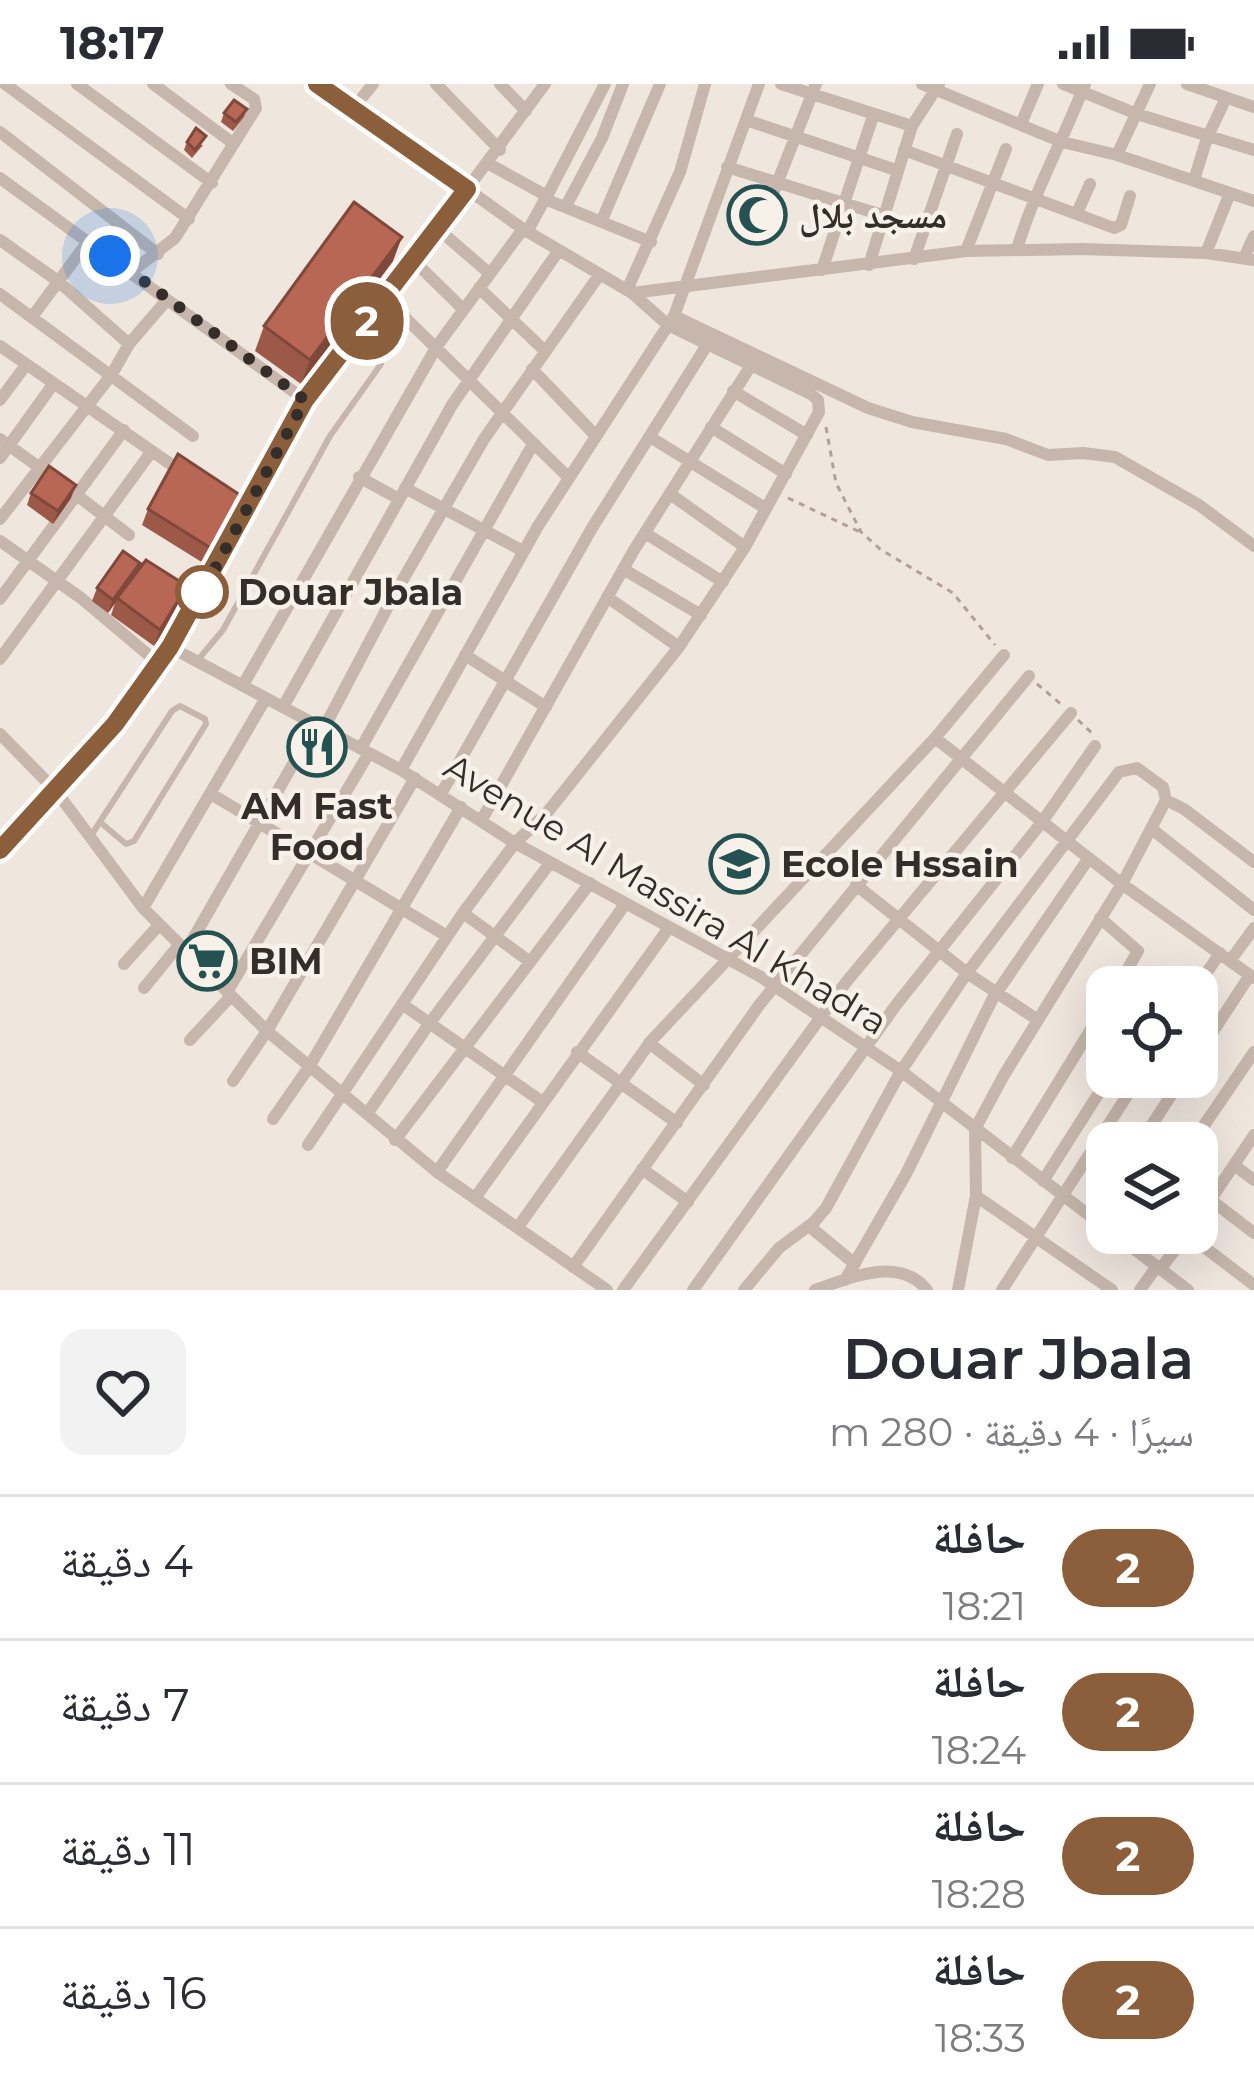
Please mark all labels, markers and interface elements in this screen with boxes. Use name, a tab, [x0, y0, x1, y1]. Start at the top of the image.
text: 18:17	[60, 15, 165, 70]
mosque icon: مسجد بلال	[726, 184, 788, 246]
place label: مسجد بلال	[799, 193, 947, 238]
your location	[80, 226, 140, 286]
line badge: 2	[328, 282, 406, 360]
text: 2	[355, 295, 379, 347]
marker: Douar Jbala	[177, 567, 227, 617]
place label: Douar Jbala	[238, 570, 463, 614]
restaurant icon: AM Fast Food	[286, 716, 348, 778]
street label: Avenue Al Massira Al Khadra	[437, 744, 895, 1044]
place label: AM Fast Food	[240, 784, 393, 869]
school or university icon: Ecole Hssain	[708, 833, 770, 895]
place label: Ecole Hssain	[781, 842, 1019, 886]
supermarket icon: BIM	[176, 930, 238, 992]
place label: BIM	[249, 939, 323, 983]
map controls	[1086, 966, 1218, 1254]
button: locate	[1086, 966, 1218, 1098]
button: layers	[1086, 1122, 1218, 1254]
text: Douar Jbala	[843, 1324, 1194, 1393]
button: heart	[60, 1329, 186, 1455]
text: سيرًا · 4 دقيقة · 280 m	[829, 1408, 1194, 1456]
text: حافلة	[933, 1509, 1026, 1564]
text: 4 دقيقة	[60, 1533, 193, 1588]
text: 2	[1116, 1542, 1140, 1594]
text: 18:21	[943, 1582, 1026, 1630]
text: حافلة	[933, 1653, 1026, 1708]
text: 7 دقيقة	[60, 1677, 190, 1732]
text: 2	[1116, 1686, 1140, 1738]
text: 18:24	[932, 1726, 1026, 1774]
text: حافلة	[933, 1797, 1026, 1852]
text: 11 دقيقة	[60, 1821, 196, 1876]
text: 2	[1116, 1830, 1140, 1882]
text: 18:28	[932, 1870, 1026, 1918]
text: حافلة	[933, 1941, 1026, 1996]
text: 16 دقيقة	[60, 1965, 207, 2020]
text: 2	[1116, 1974, 1140, 2026]
text: 18:33	[935, 2014, 1026, 2062]

